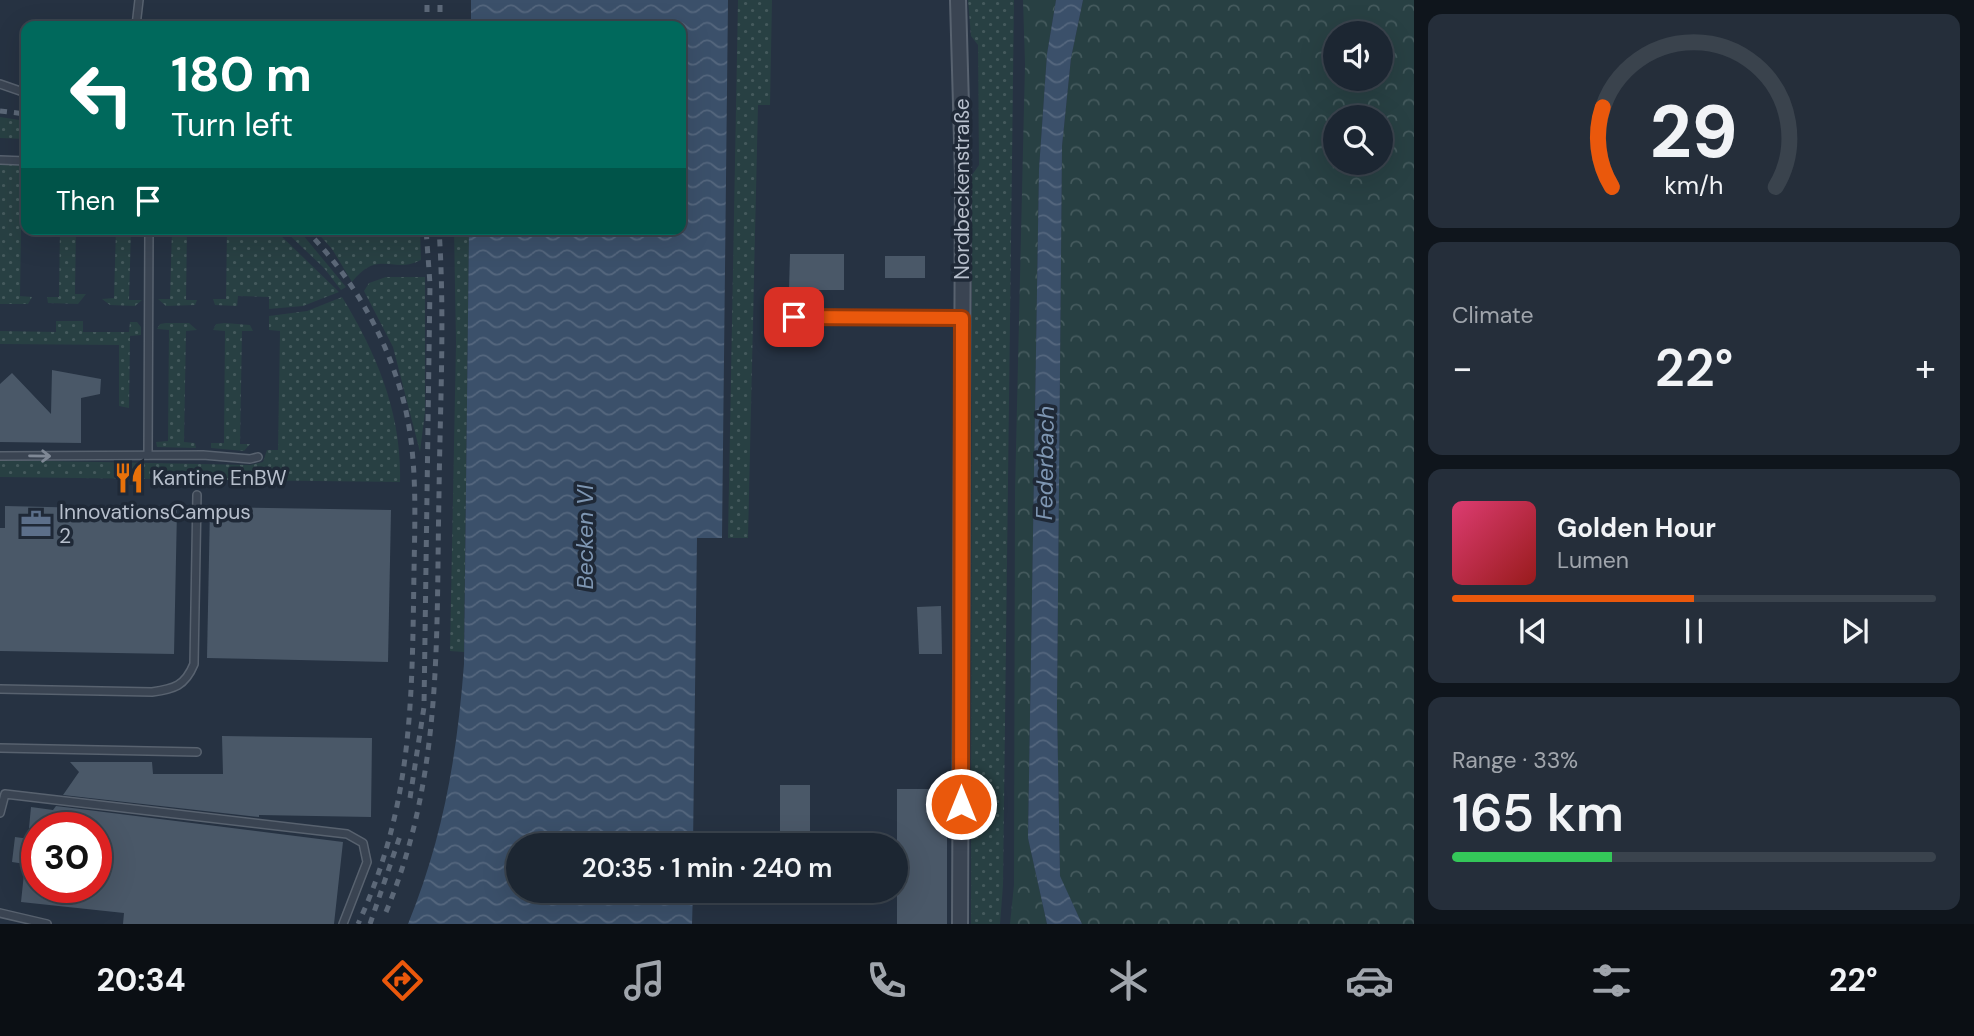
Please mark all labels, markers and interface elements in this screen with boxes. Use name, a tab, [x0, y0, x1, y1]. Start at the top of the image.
map controls	[1323, 21, 1393, 175]
button: sound	[1323, 21, 1393, 91]
text: 180 m	[171, 42, 312, 106]
icon: left	[56, 49, 147, 140]
text: 29	[1650, 85, 1738, 180]
street label: Nordbeckenstraße	[948, 98, 976, 280]
text: Turn left	[171, 104, 293, 146]
button: search	[1323, 105, 1393, 175]
text: km/h	[1664, 169, 1724, 202]
icon: arrive	[129, 182, 167, 220]
text: Then	[56, 184, 115, 218]
pin	[764, 287, 824, 347]
icon: arrive	[775, 298, 813, 336]
text: Climate	[1452, 300, 1534, 330]
text: 22°	[1655, 334, 1733, 402]
text: −	[1452, 343, 1473, 393]
text: +	[1915, 343, 1936, 393]
water label: Federbach	[1029, 406, 1061, 520]
one-way arrow	[28, 449, 51, 463]
restaurant icon: Kantine EnBW	[112, 461, 146, 495]
place label: Kantine EnBW	[152, 464, 287, 492]
water label: Becken VI	[570, 484, 600, 590]
place label: InnovationsCampus 2	[59, 498, 251, 550]
office icon: InnovationsCampus 2	[19, 507, 53, 541]
text: Golden Hour	[1557, 511, 1716, 545]
text: Lumen	[1557, 545, 1629, 575]
icon: previous	[1514, 612, 1552, 650]
icon: pause	[1675, 612, 1713, 650]
icon: next	[1836, 612, 1874, 650]
text: Range · 33%	[1452, 745, 1578, 775]
position arrow	[924, 767, 998, 841]
text: 165 km	[1452, 779, 1624, 847]
speed limit sign: 30	[21, 812, 112, 903]
text: 20:35 · 1 min · 240 m	[582, 851, 832, 885]
icon: directions	[378, 956, 427, 1005]
icon: music	[620, 956, 669, 1005]
icon: phone	[862, 956, 911, 1005]
icon: climate	[1104, 956, 1153, 1005]
icon: car	[1345, 956, 1394, 1005]
icon: filters	[1587, 956, 1636, 1005]
text: 20:34	[96, 959, 185, 1001]
text: 22°	[1829, 959, 1878, 1001]

